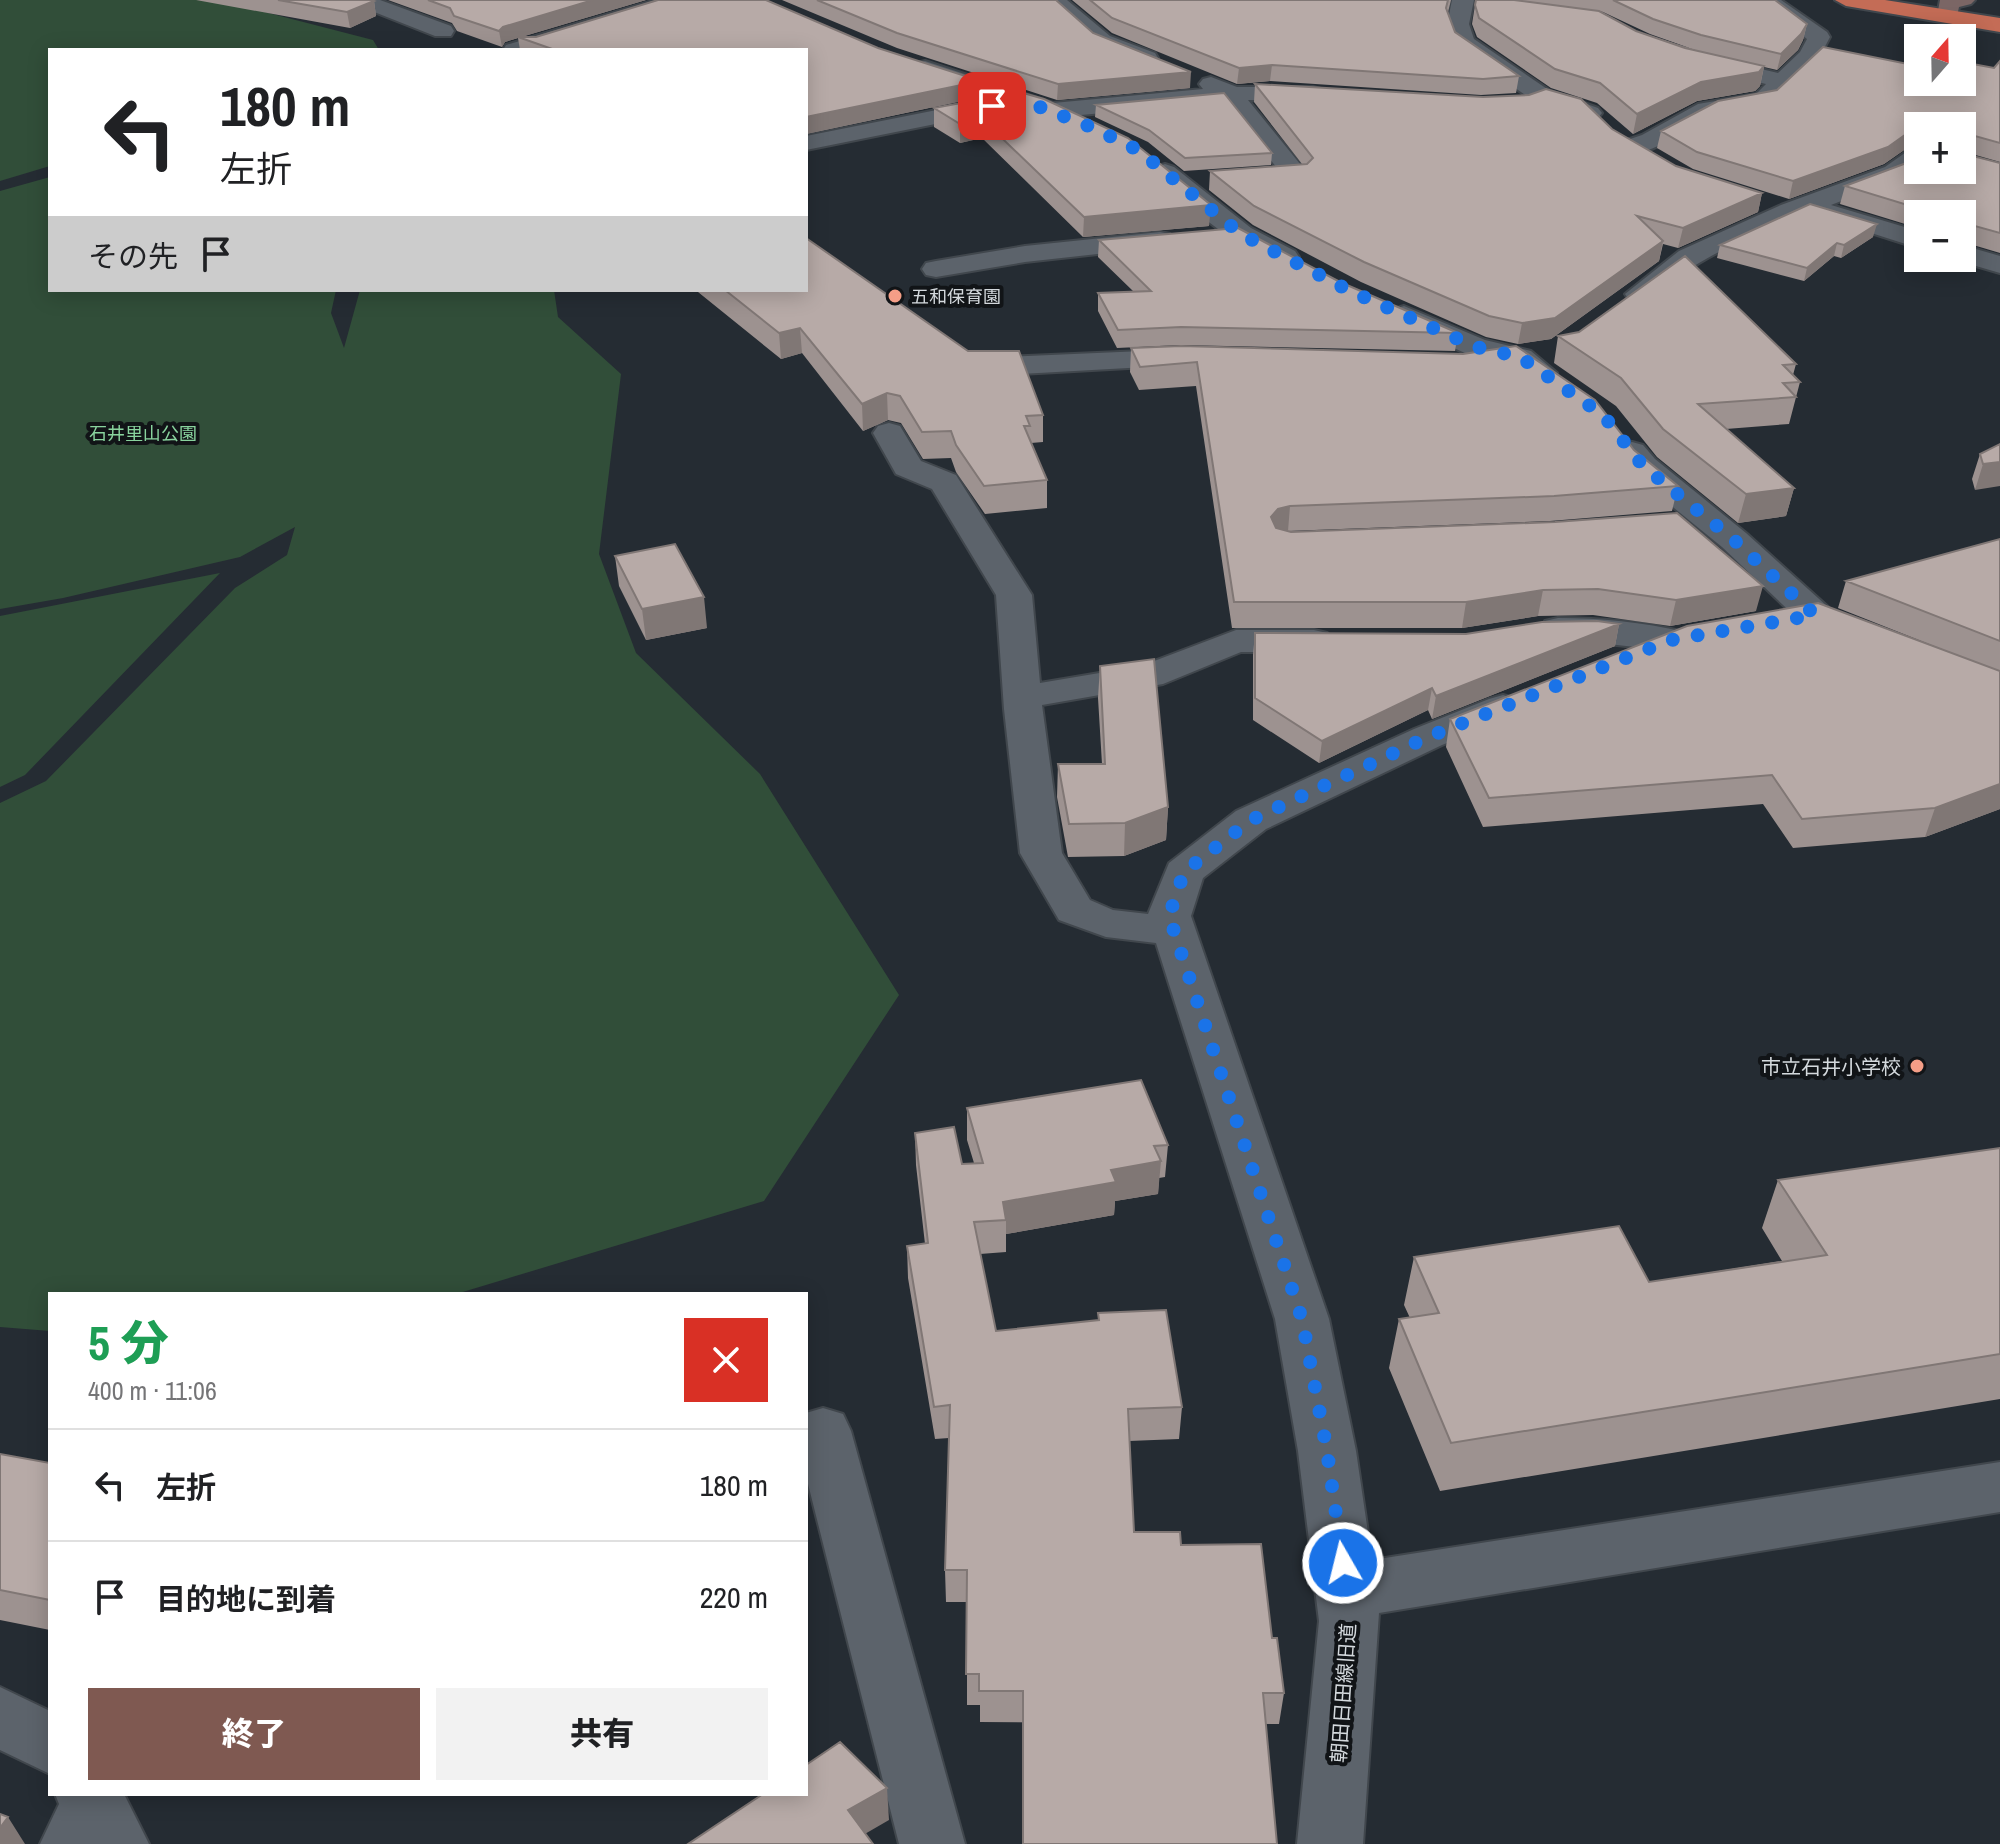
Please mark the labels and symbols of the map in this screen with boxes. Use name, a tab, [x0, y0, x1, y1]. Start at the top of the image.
north arrow	[1904, 24, 1976, 96]
pin	[958, 72, 1026, 140]
place label: 五和保育園	[911, 284, 1001, 309]
marker: 五和保育園	[886, 287, 904, 305]
park label: 石井里山公園	[89, 421, 197, 446]
place label: 市立石井小学校	[1761, 1053, 1901, 1080]
marker: 市立石井小学校	[1908, 1057, 1926, 1075]
position arrow	[1301, 1521, 1385, 1605]
street label: 朝田日田線旧道	[1325, 1622, 1361, 1764]

